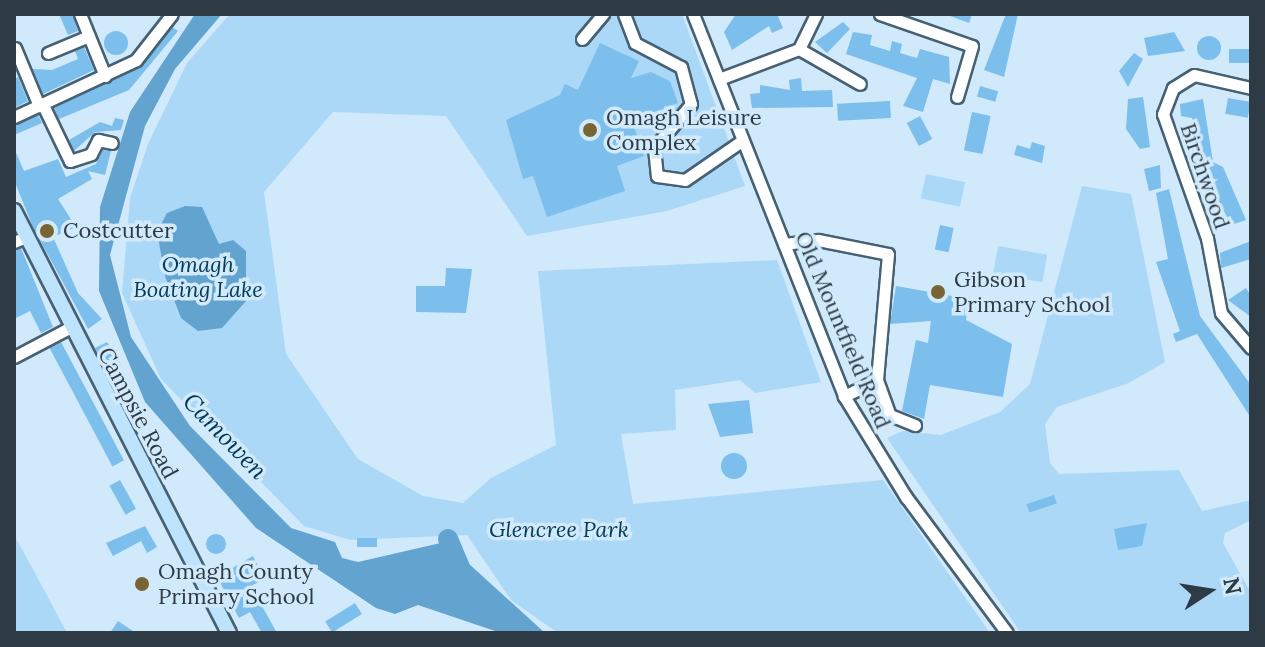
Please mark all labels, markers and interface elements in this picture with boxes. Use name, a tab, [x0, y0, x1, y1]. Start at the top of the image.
place label: Omagh Leisure Complex	[606, 104, 762, 156]
street label: Birchwood	[1175, 120, 1235, 232]
marker: Omagh Leisure Complex	[581, 121, 599, 139]
place label: Costcutter	[63, 218, 173, 244]
marker: Costcutter	[38, 222, 56, 240]
street label: Old Mountfield Road	[789, 227, 897, 433]
park label: Omagh Boating Lake	[133, 251, 263, 302]
place label: Gibson Primary School	[954, 266, 1110, 318]
marker: Gibson Primary School	[929, 283, 947, 301]
street label: Campsie Road	[92, 343, 184, 483]
water label: Camowen	[177, 387, 273, 485]
park label: Glencree Park	[489, 517, 629, 543]
north arrow	[1169, 551, 1249, 631]
place label: Omagh County Primary School	[158, 558, 314, 610]
marker: Omagh County Primary School	[133, 575, 151, 593]
text: N	[1217, 575, 1248, 597]

